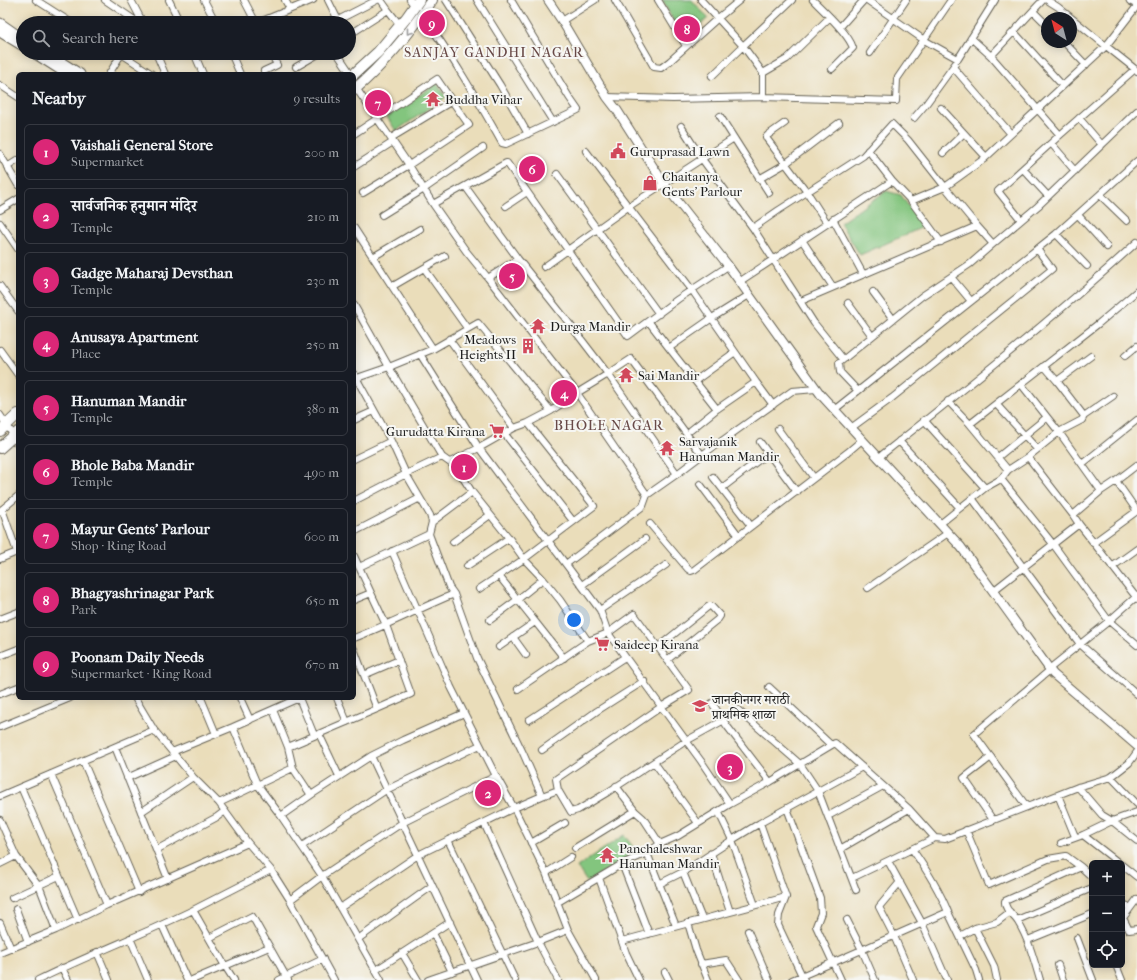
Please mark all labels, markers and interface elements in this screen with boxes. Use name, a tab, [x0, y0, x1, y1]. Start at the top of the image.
pin: 9	[419, 8, 445, 38]
north arrow	[1041, 12, 1077, 48]
pin: 8	[674, 14, 700, 44]
search box	[16, 16, 356, 60]
icon: search	[30, 27, 52, 49]
one-way arrow	[407, 27, 414, 34]
text: Search here	[62, 29, 138, 47]
district label: SANJAY GANDHI NAGAR	[404, 44, 584, 61]
text: Nearby	[32, 88, 86, 108]
pin: 7	[365, 88, 391, 118]
temple icon: Buddha Vihar	[424, 90, 442, 108]
text: 9 results	[293, 91, 340, 106]
place label: Buddha Vihar	[445, 92, 523, 107]
text: Vaishali General Store	[71, 136, 213, 154]
public building icon: Guruprasad Lawn	[609, 142, 627, 160]
place label: Guruprasad Lawn	[630, 144, 730, 159]
text: 1	[44, 145, 48, 160]
text: 200 m	[304, 145, 339, 160]
text: Supermarket	[71, 154, 144, 169]
pin: 6	[519, 154, 545, 184]
place label: Chaitanya Gents' Parlour	[662, 169, 743, 199]
shop icon: Chaitanya Gents' Parlour	[641, 174, 659, 192]
text: सार्वजनिक हनुमान मंदिर	[71, 197, 197, 215]
text: 2	[43, 209, 49, 224]
text: 210 m	[307, 209, 339, 224]
text: Temple	[71, 220, 113, 235]
pin: 5	[499, 261, 525, 291]
text: Gadge Maharaj Devsthan	[71, 264, 233, 282]
text: 3	[43, 273, 49, 288]
text: 230 m	[306, 273, 339, 288]
text: Temple	[71, 282, 113, 297]
temple icon: Durga Mandir	[529, 317, 547, 335]
place label: Durga Mandir	[550, 319, 631, 334]
text: Anusaya Apartment	[71, 328, 198, 346]
place label: Meadows Heights II	[459, 332, 516, 362]
text: 4	[42, 337, 50, 352]
text: 250 m	[306, 337, 339, 352]
building icon: Meadows Heights II	[519, 337, 537, 355]
text: Place	[71, 346, 101, 361]
temple icon: Sai Mandir	[617, 366, 635, 384]
place label: Sai Mandir	[638, 368, 700, 383]
pin: 4	[551, 378, 577, 408]
text: Hanuman Mandir	[71, 392, 186, 410]
text: 5	[43, 401, 49, 416]
text: 380 m	[306, 401, 339, 416]
text: Temple	[71, 410, 113, 425]
district label: BHOLE NAGAR	[554, 417, 664, 434]
supermarket icon: Gurudatta Kirana	[488, 422, 506, 440]
place label: Gurudatta Kirana	[386, 424, 486, 439]
place label: Sarvajanik Hanuman Mandir	[679, 434, 780, 464]
temple icon: Sarvajanik Hanuman Mandir	[658, 439, 676, 457]
pin: 1	[451, 452, 477, 482]
text: Bhole Baba Mandir	[71, 456, 194, 474]
text: 6	[42, 465, 50, 480]
text: 490 m	[304, 465, 339, 480]
text: Temple	[71, 474, 113, 489]
text: Mayur Gents' Parlour	[71, 520, 210, 538]
text: 7	[43, 529, 49, 544]
text: 600 m	[304, 529, 339, 544]
text: Shop · Ring Road	[71, 538, 166, 553]
text: Bhagyashrinagar Park	[71, 584, 214, 602]
text: 8	[43, 593, 49, 608]
text: 650 m	[306, 593, 339, 608]
text: Park	[71, 602, 97, 617]
your location	[564, 610, 584, 630]
supermarket icon: Saideep Kirana	[593, 635, 611, 653]
place label: Saideep Kirana	[614, 637, 700, 652]
text: Poonam Daily Needs	[71, 648, 204, 666]
text: 9	[43, 657, 49, 672]
text: 670 m	[305, 657, 339, 672]
text: Supermarket · Ring Road	[71, 666, 212, 681]
place label: जानकीनगर मराठी प्राथमिक शाळा	[711, 692, 790, 722]
school or university icon: जानकीनगर मराठी प्राथमिक शाळा	[691, 697, 709, 715]
pin: 3	[717, 752, 743, 782]
pin: 2	[475, 778, 501, 808]
place label: Panchaleshwar Hanuman Mandir	[619, 841, 720, 871]
temple icon: Panchaleshwar Hanuman Mandir	[598, 846, 616, 864]
map controls	[1089, 860, 1125, 968]
button: +	[1089, 860, 1125, 896]
button: −	[1089, 896, 1125, 932]
button: locate	[1089, 932, 1125, 968]

